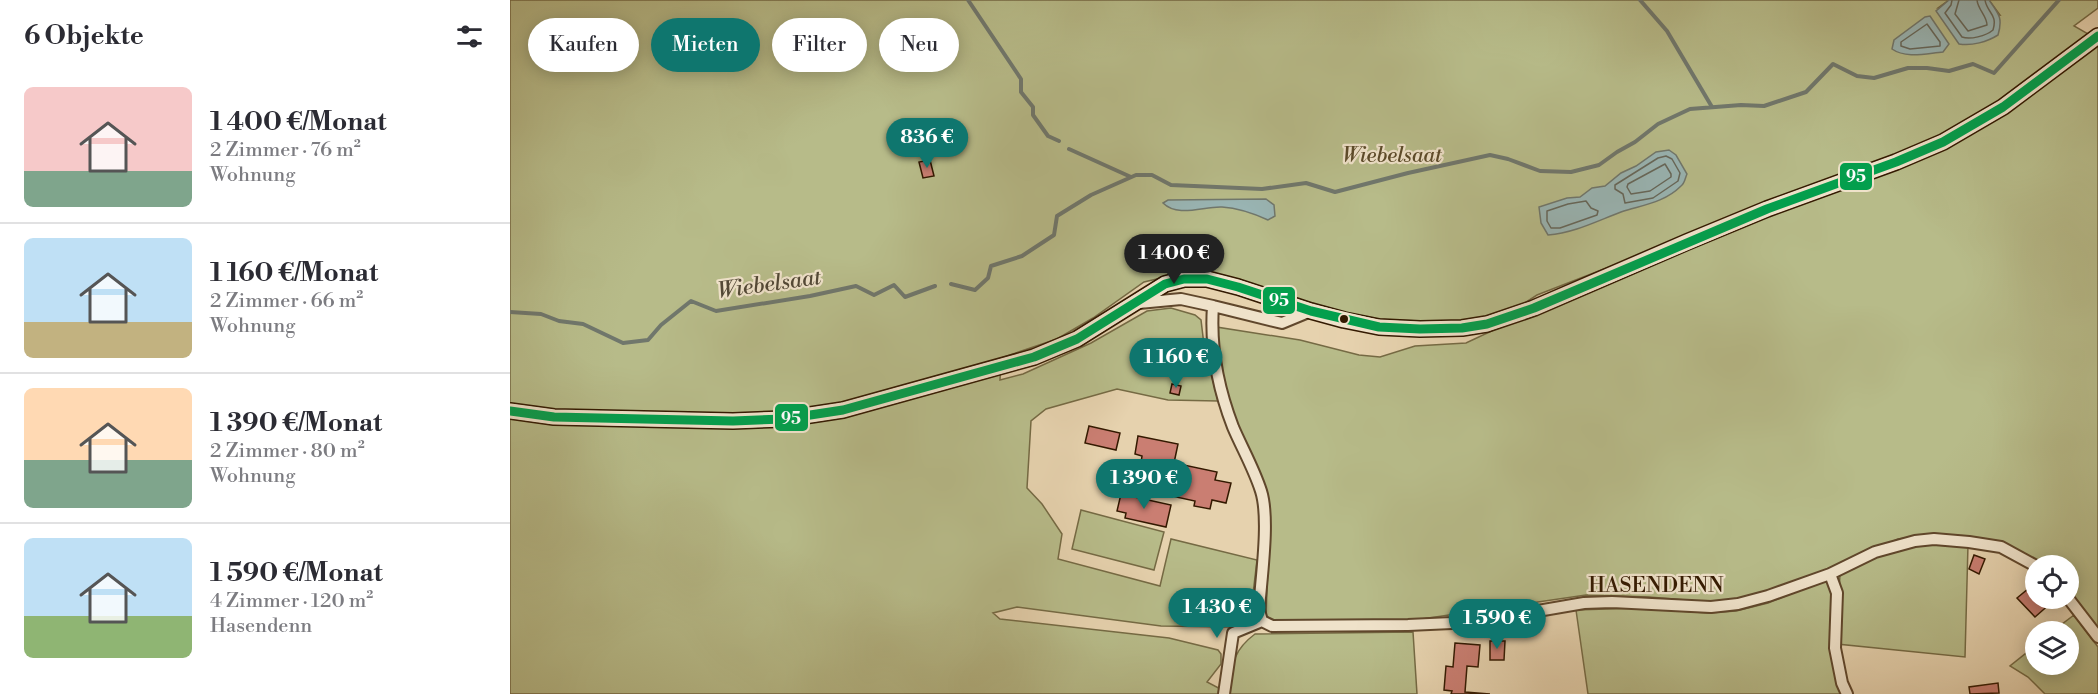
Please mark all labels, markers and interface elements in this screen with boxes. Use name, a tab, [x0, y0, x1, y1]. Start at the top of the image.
chip: Kaufen	[528, 18, 639, 72]
chip: Mieten	[651, 18, 760, 72]
chip: Filter	[772, 18, 867, 72]
chip: Neu	[879, 18, 959, 72]
text: 6 Objekte	[24, 20, 144, 52]
icon: filters	[453, 20, 486, 53]
text: 1 400 €/Monat	[210, 106, 387, 138]
icon: home	[72, 111, 144, 183]
pin: 836 €	[885, 118, 969, 169]
text: 836 €	[900, 125, 954, 150]
text: 2 Zimmer · 76 m²	[210, 138, 361, 163]
park label: Wiebelsaat	[1342, 143, 1443, 169]
line badge: 95	[1839, 162, 1873, 191]
text: Wohnung	[210, 163, 296, 188]
text: 95	[1846, 167, 1866, 187]
pin: 1 400 €	[1119, 234, 1229, 285]
text: 1 400 €	[1138, 241, 1210, 266]
text: 1 160 €/Monat	[210, 257, 378, 289]
icon: home	[72, 262, 144, 334]
water label: Wiebelsaat	[716, 264, 824, 305]
line badge: 95	[1262, 286, 1296, 315]
text: 2 Zimmer · 66 m²	[210, 289, 363, 314]
text: 95	[1269, 291, 1289, 311]
unlabelled marker	[1338, 313, 1350, 325]
text: Wohnung	[210, 314, 296, 339]
pin: 1 160 €	[1121, 338, 1231, 389]
text: 1 160 €	[1143, 345, 1209, 370]
line badge: 95	[774, 403, 809, 432]
text: 1 390 €/Monat	[210, 407, 382, 439]
text: 95	[781, 409, 801, 429]
icon: home	[72, 412, 144, 484]
text: 2 Zimmer · 80 m²	[210, 439, 365, 464]
pin: 1 390 €	[1089, 459, 1199, 510]
text: Wohnung	[210, 464, 296, 489]
text: 1 390 €	[1110, 466, 1178, 491]
map controls	[2025, 555, 2079, 675]
button: locate	[2025, 555, 2079, 609]
text: 1 590 €/Monat	[210, 557, 383, 589]
icon: home	[72, 562, 144, 634]
street label: HASENDENN	[1588, 573, 1724, 599]
pin: 1 430 €	[1162, 588, 1272, 639]
text: 4 Zimmer · 120 m²	[210, 589, 373, 614]
text: 1 430 €	[1183, 595, 1252, 620]
pin: 1 590 €	[1442, 599, 1552, 650]
text: 1 590 €	[1463, 606, 1531, 631]
text: Hasendenn	[210, 614, 312, 639]
button: layers	[2025, 621, 2079, 675]

